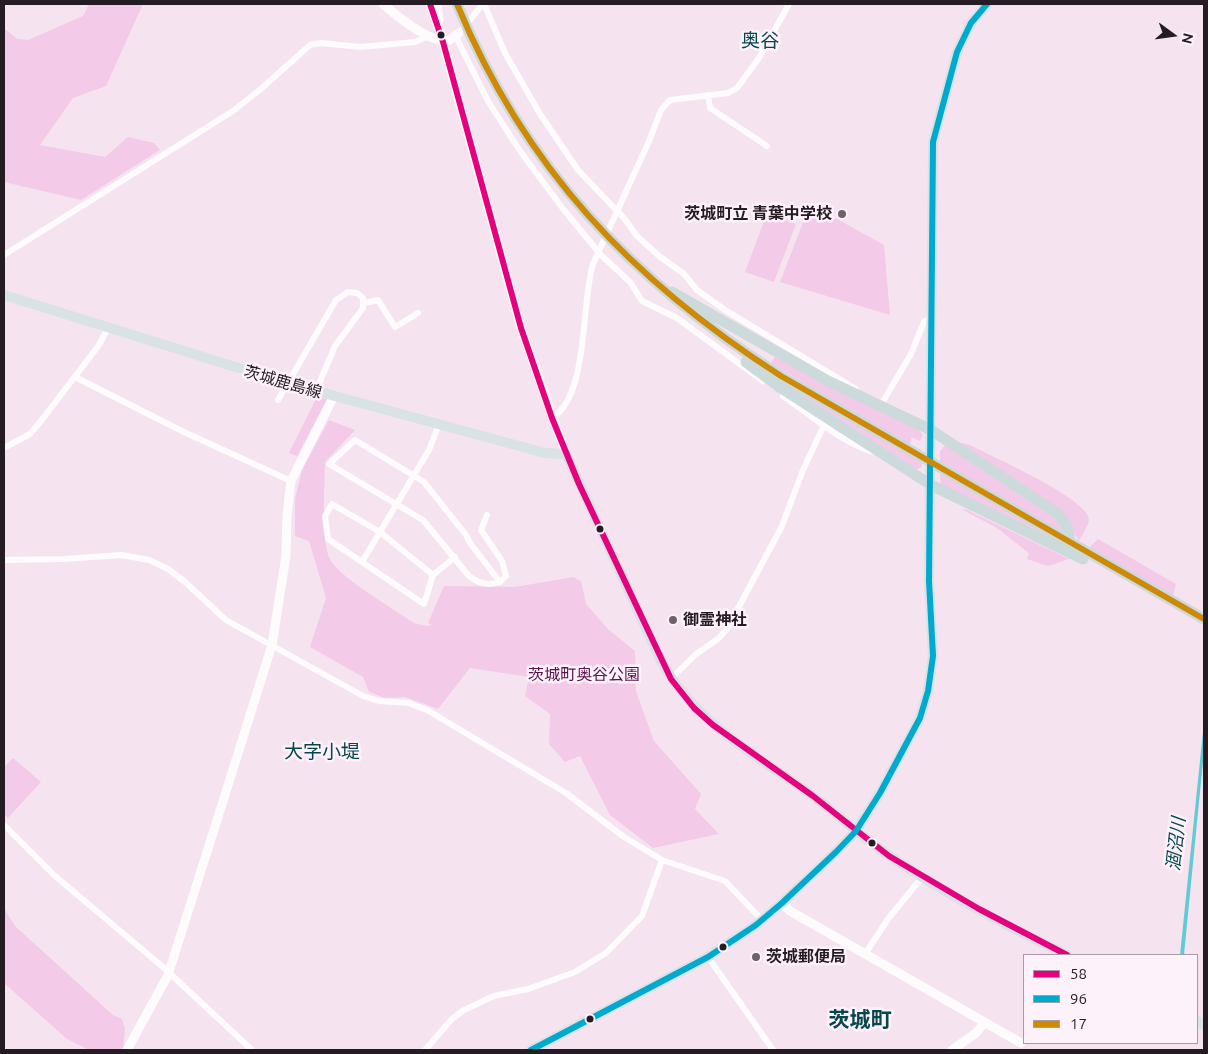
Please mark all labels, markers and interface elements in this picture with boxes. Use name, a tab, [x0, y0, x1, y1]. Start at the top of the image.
north arrow	[1148, 10, 1198, 60]
unlabelled marker	[436, 30, 446, 40]
district label: 奥谷	[741, 30, 779, 52]
text: N	[1179, 32, 1197, 46]
place label: 茨城町立 青葉中学校	[684, 204, 832, 224]
marker: 茨城町立 青葉中学校	[836, 208, 848, 220]
street label: 茨城鹿島線	[242, 362, 324, 402]
unlabelled marker	[595, 524, 605, 534]
place label: 御霊神社	[683, 610, 747, 630]
marker: 御霊神社	[667, 614, 679, 626]
park label: 茨城町奥谷公園	[528, 665, 640, 685]
district label: 大字小堤	[284, 741, 360, 763]
water label: 涸沼川	[1162, 816, 1190, 872]
unlabelled marker	[867, 838, 877, 848]
unlabelled marker	[718, 942, 728, 952]
place label: 茨城郵便局	[766, 947, 846, 967]
marker: 茨城郵便局	[750, 951, 762, 963]
legend	[1023, 954, 1198, 1044]
text: 58	[1070, 965, 1087, 982]
text: 96	[1070, 990, 1087, 1007]
district label: 茨城町	[829, 1007, 891, 1033]
unlabelled marker	[585, 1014, 595, 1024]
text: 17	[1070, 1015, 1087, 1032]

